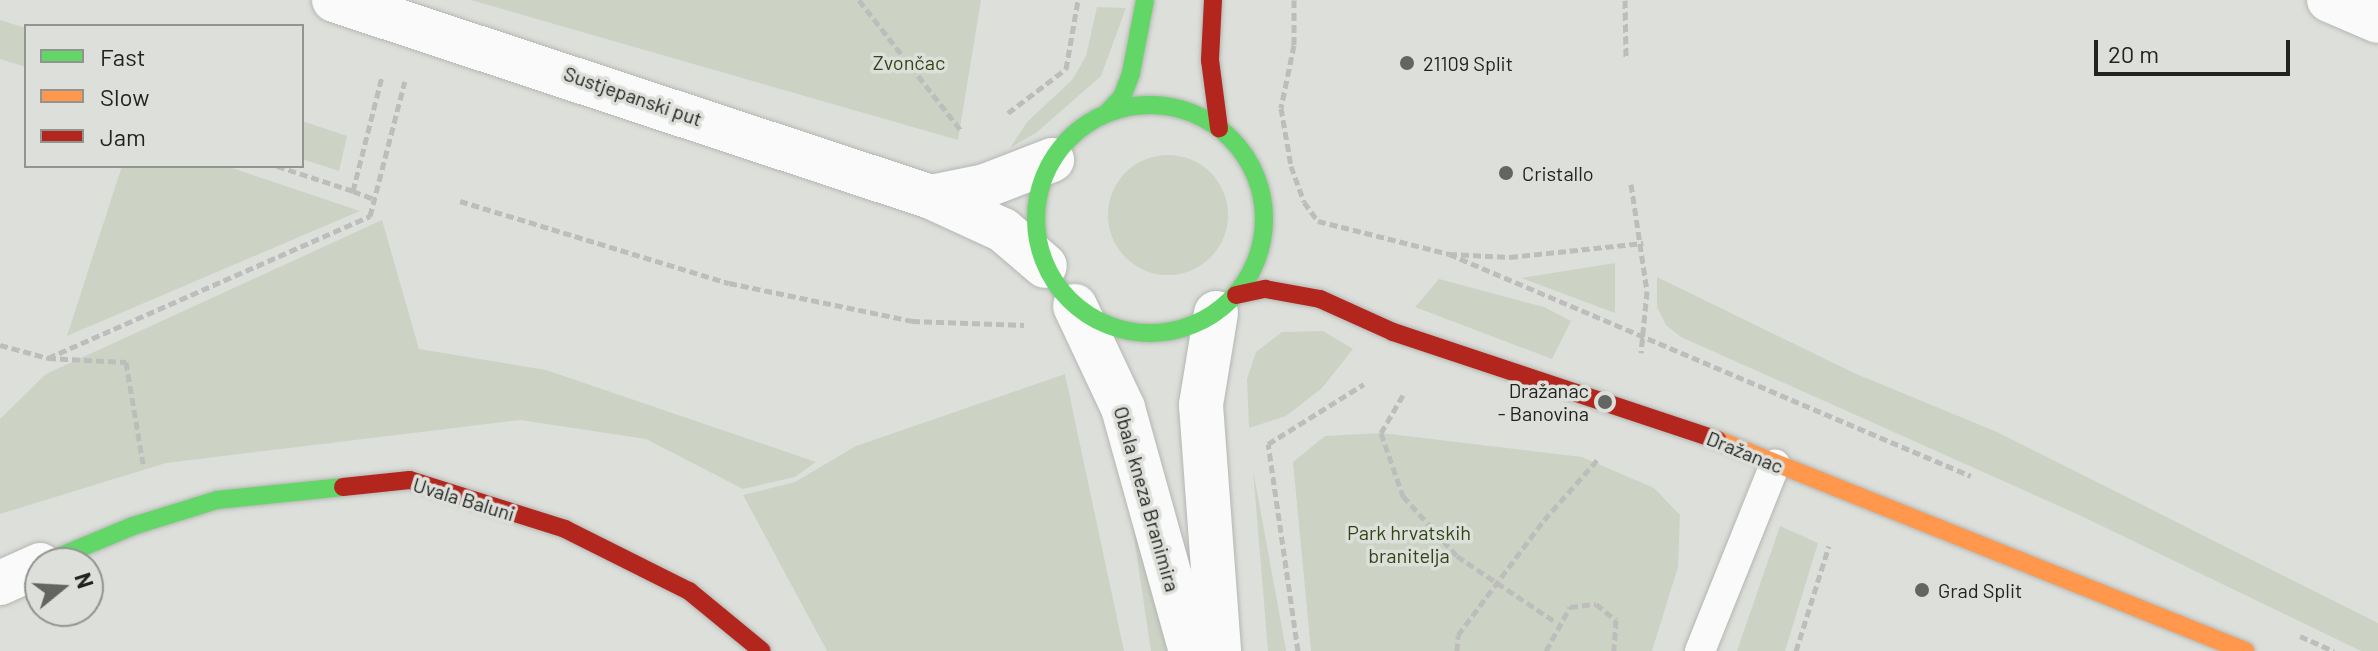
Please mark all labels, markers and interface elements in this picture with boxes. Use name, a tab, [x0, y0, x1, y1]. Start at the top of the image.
legend	[24, 24, 304, 168]
scale bar	[2098, 24, 2294, 74]
text: 20 m	[2108, 39, 2159, 68]
text: Fast	[100, 42, 145, 71]
park label: Zvončac	[873, 50, 945, 74]
place label: 21109 Split	[1423, 51, 1513, 75]
marker: 21109 Split	[1398, 54, 1416, 72]
street label: Sustjepanski put	[561, 61, 705, 131]
text: Slow	[100, 82, 149, 111]
text: Jam	[100, 122, 146, 151]
place label: Cristallo	[1522, 161, 1594, 185]
marker: Cristallo	[1497, 164, 1515, 182]
place label: Dražanac - Banovina	[1498, 378, 1589, 425]
marker: Dražanac - Banovina	[1596, 393, 1614, 411]
street label: Obala kneza Branimira	[1109, 403, 1185, 595]
street label: Dražanac	[1703, 426, 1787, 478]
street label: Uvala Baluni	[410, 472, 518, 526]
park label: Park hrvatskih branitelja	[1347, 521, 1471, 568]
north arrow	[24, 547, 104, 627]
text: N	[70, 569, 100, 591]
place label: Grad Split	[1938, 578, 2022, 602]
marker: Grad Split	[1913, 581, 1931, 599]

